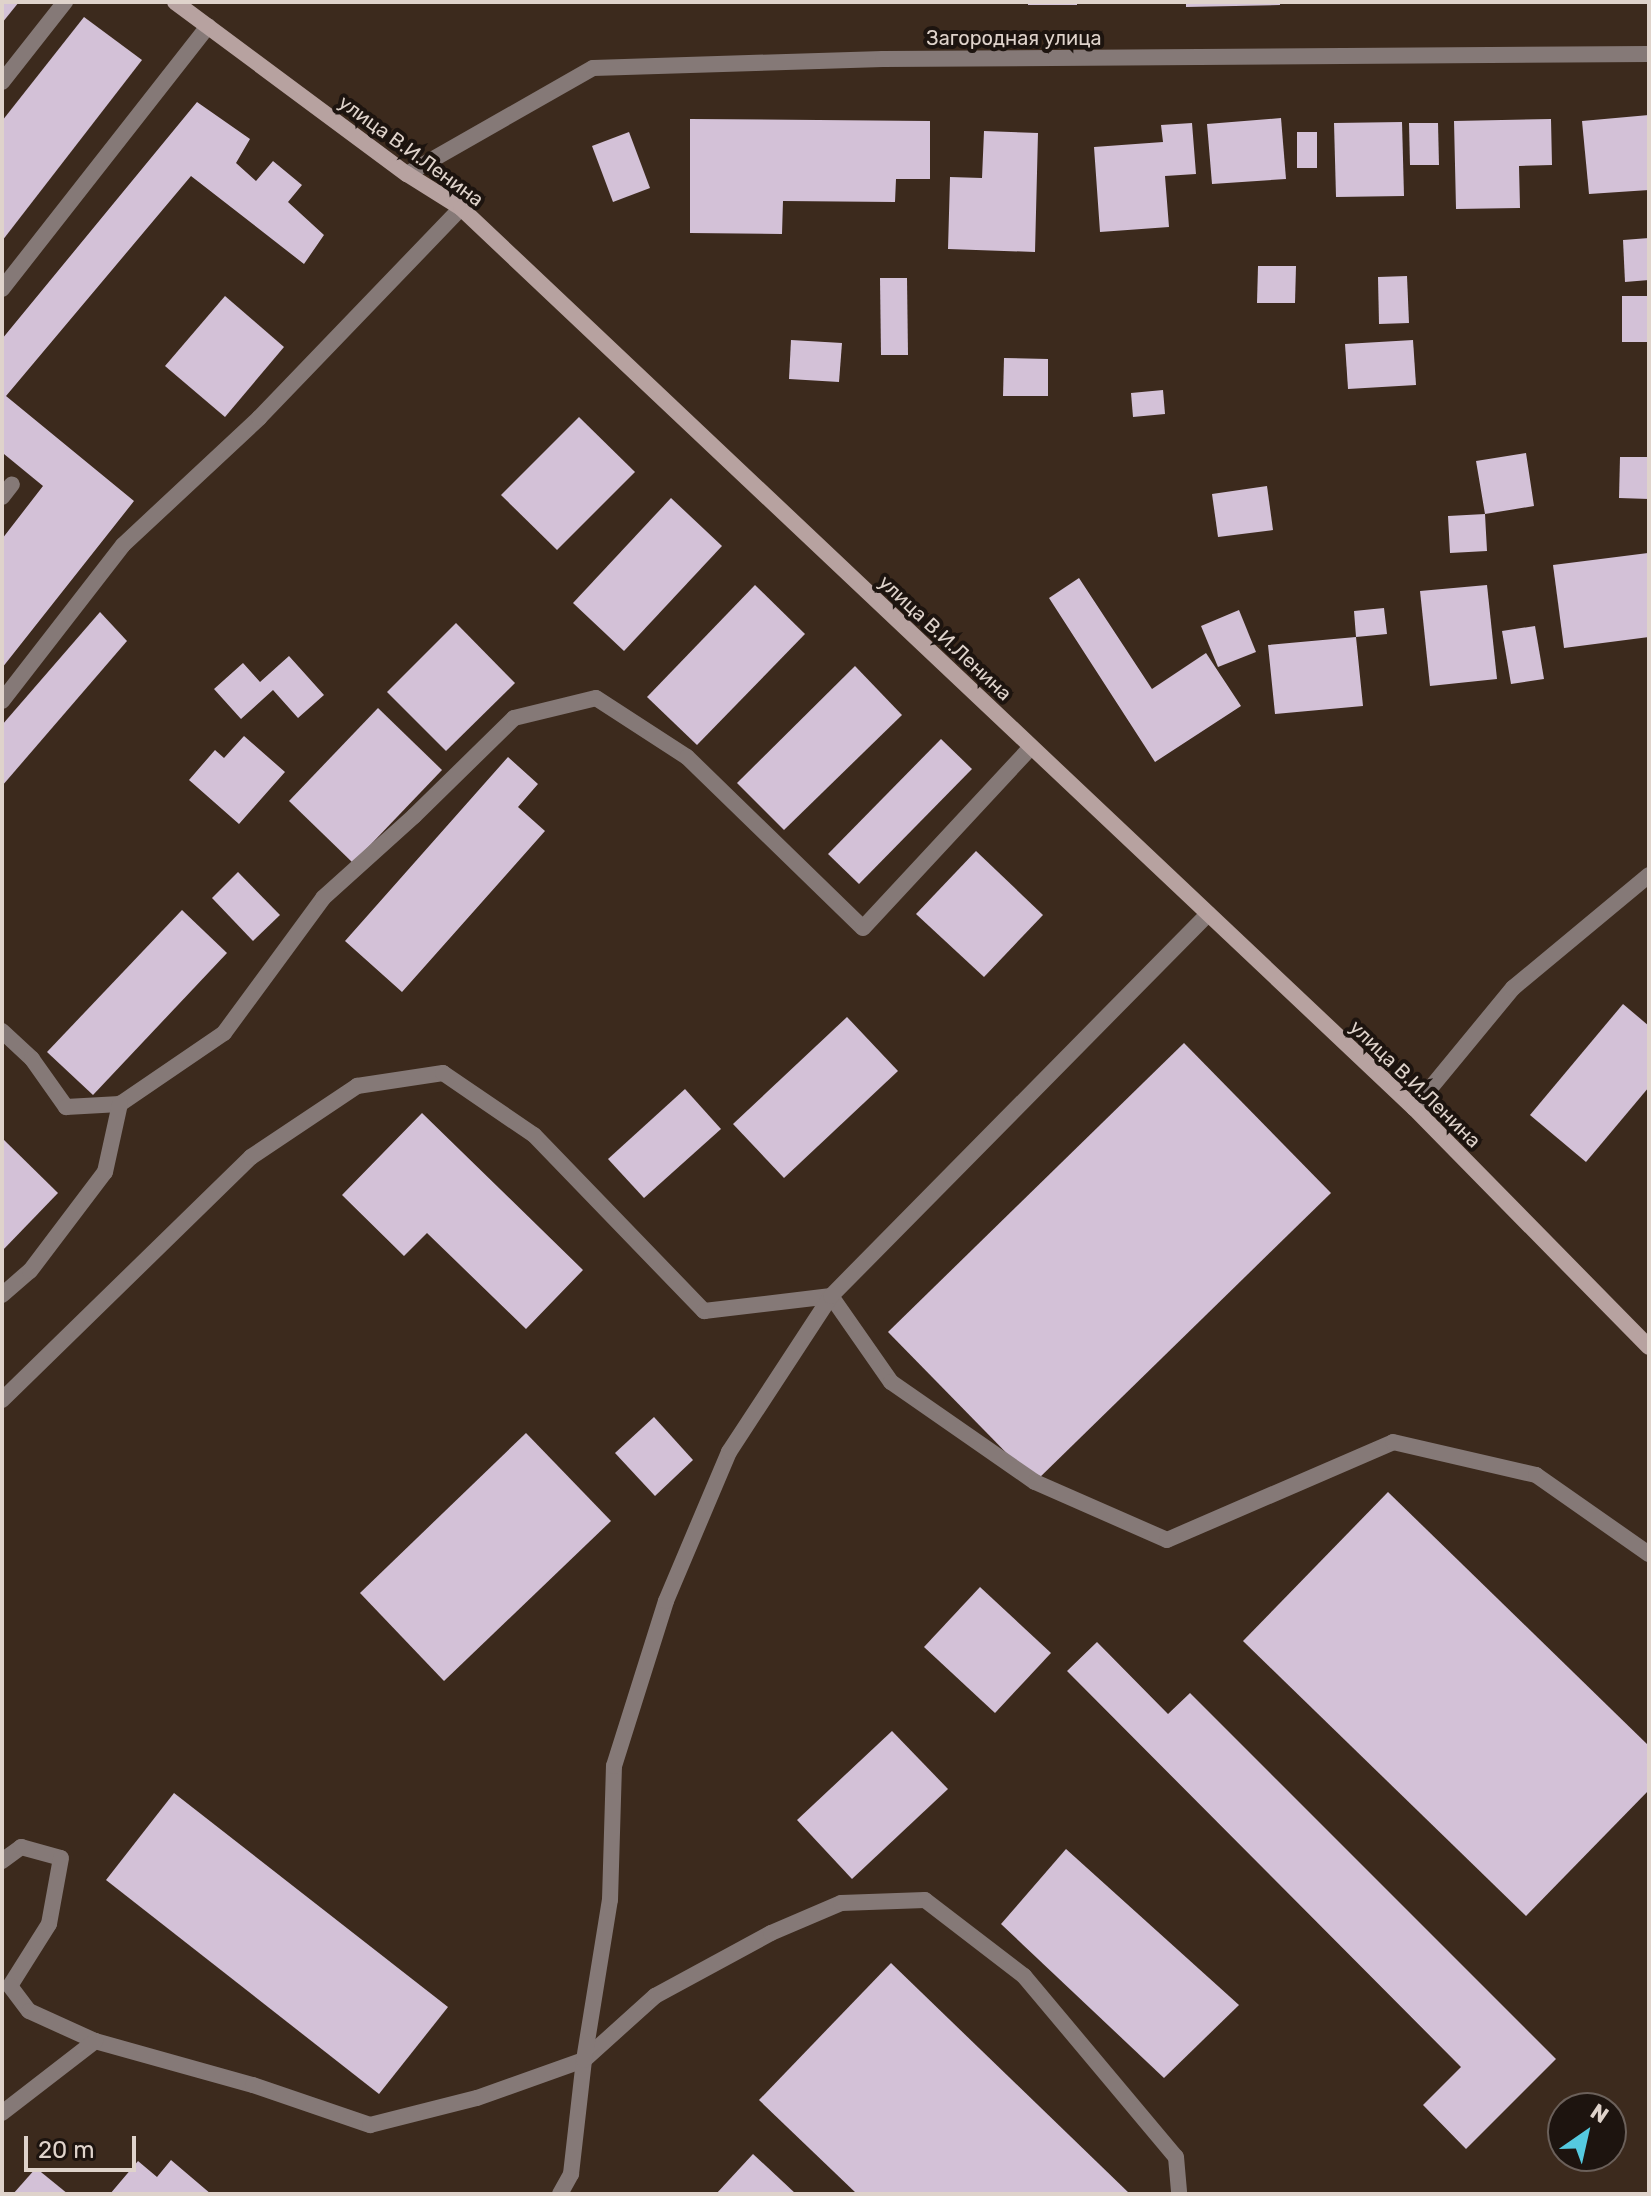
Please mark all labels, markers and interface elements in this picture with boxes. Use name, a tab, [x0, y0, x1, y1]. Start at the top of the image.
street label: Загородная улица	[926, 26, 1102, 50]
street label: улица В.И.Ленина	[334, 90, 488, 212]
street label: улица В.И.Ленина	[873, 570, 1017, 706]
street label: улица В.И.Ленина	[1344, 1015, 1486, 1153]
north arrow	[1547, 2092, 1627, 2172]
text: N	[1585, 2098, 1614, 2129]
scale bar	[28, 2120, 140, 2170]
text: 20 m	[38, 2136, 95, 2164]

